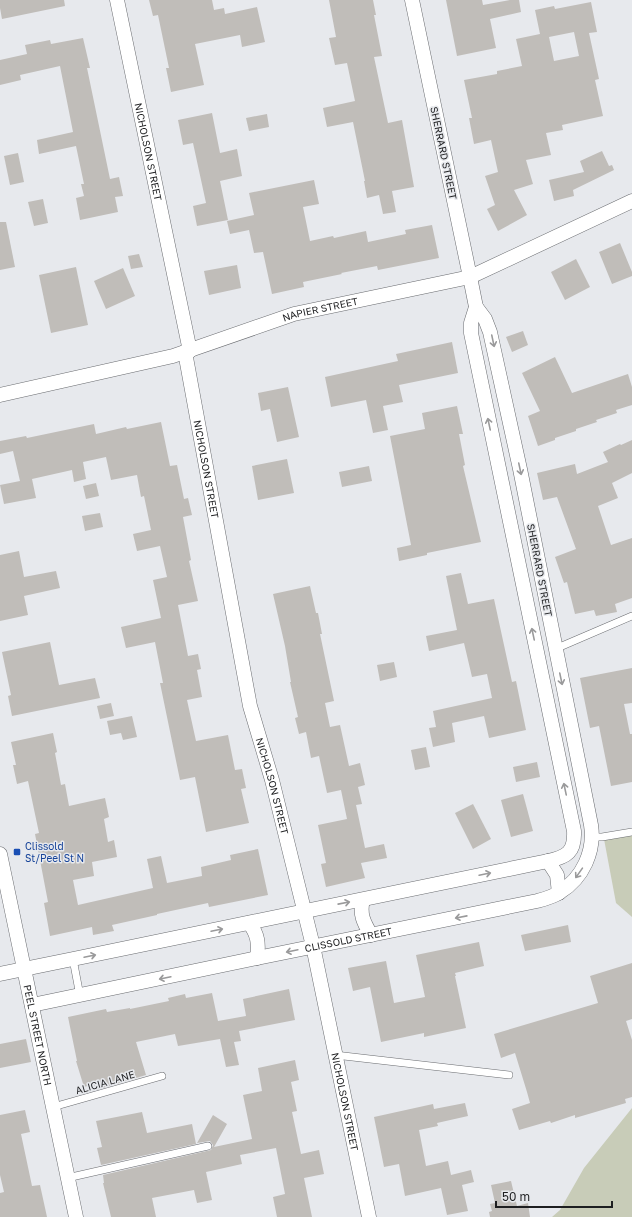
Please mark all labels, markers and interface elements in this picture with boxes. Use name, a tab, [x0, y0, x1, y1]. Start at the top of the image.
street label: NICHOLSON STREET	[133, 102, 165, 202]
street label: SHERRARD STREET	[428, 106, 460, 200]
street label: NAPIER STREET	[281, 295, 359, 324]
one-way arrow	[489, 335, 497, 348]
one-way arrow	[485, 418, 493, 431]
street label: NICHOLSON STREET	[192, 419, 221, 519]
one-way arrow	[516, 462, 524, 475]
street label: SHERRARD STREET	[525, 522, 555, 618]
one-way arrow	[528, 628, 536, 641]
one-way arrow	[558, 672, 566, 685]
street label: NICHOLSON STREET	[254, 736, 291, 836]
one-way arrow	[560, 783, 568, 796]
place label: Clissold St/Peel St N	[25, 840, 84, 864]
marker: Clissold St/Peel St N	[12, 847, 22, 857]
one-way arrow	[575, 868, 583, 879]
one-way arrow	[478, 870, 491, 878]
one-way arrow	[337, 899, 350, 907]
one-way arrow	[454, 913, 467, 921]
one-way arrow	[210, 925, 223, 933]
street label: CLISSOLD STREET	[304, 925, 393, 954]
one-way arrow	[286, 947, 299, 955]
one-way arrow	[83, 952, 96, 960]
one-way arrow	[159, 974, 172, 982]
street label: PEEL STREET NORTH	[21, 984, 54, 1087]
street label: NICHOLSON STREET	[329, 1052, 361, 1152]
street label: ALICIA LANE	[74, 1068, 136, 1096]
scale bar	[496, 1183, 612, 1209]
text: 50 m	[502, 1189, 530, 1204]

